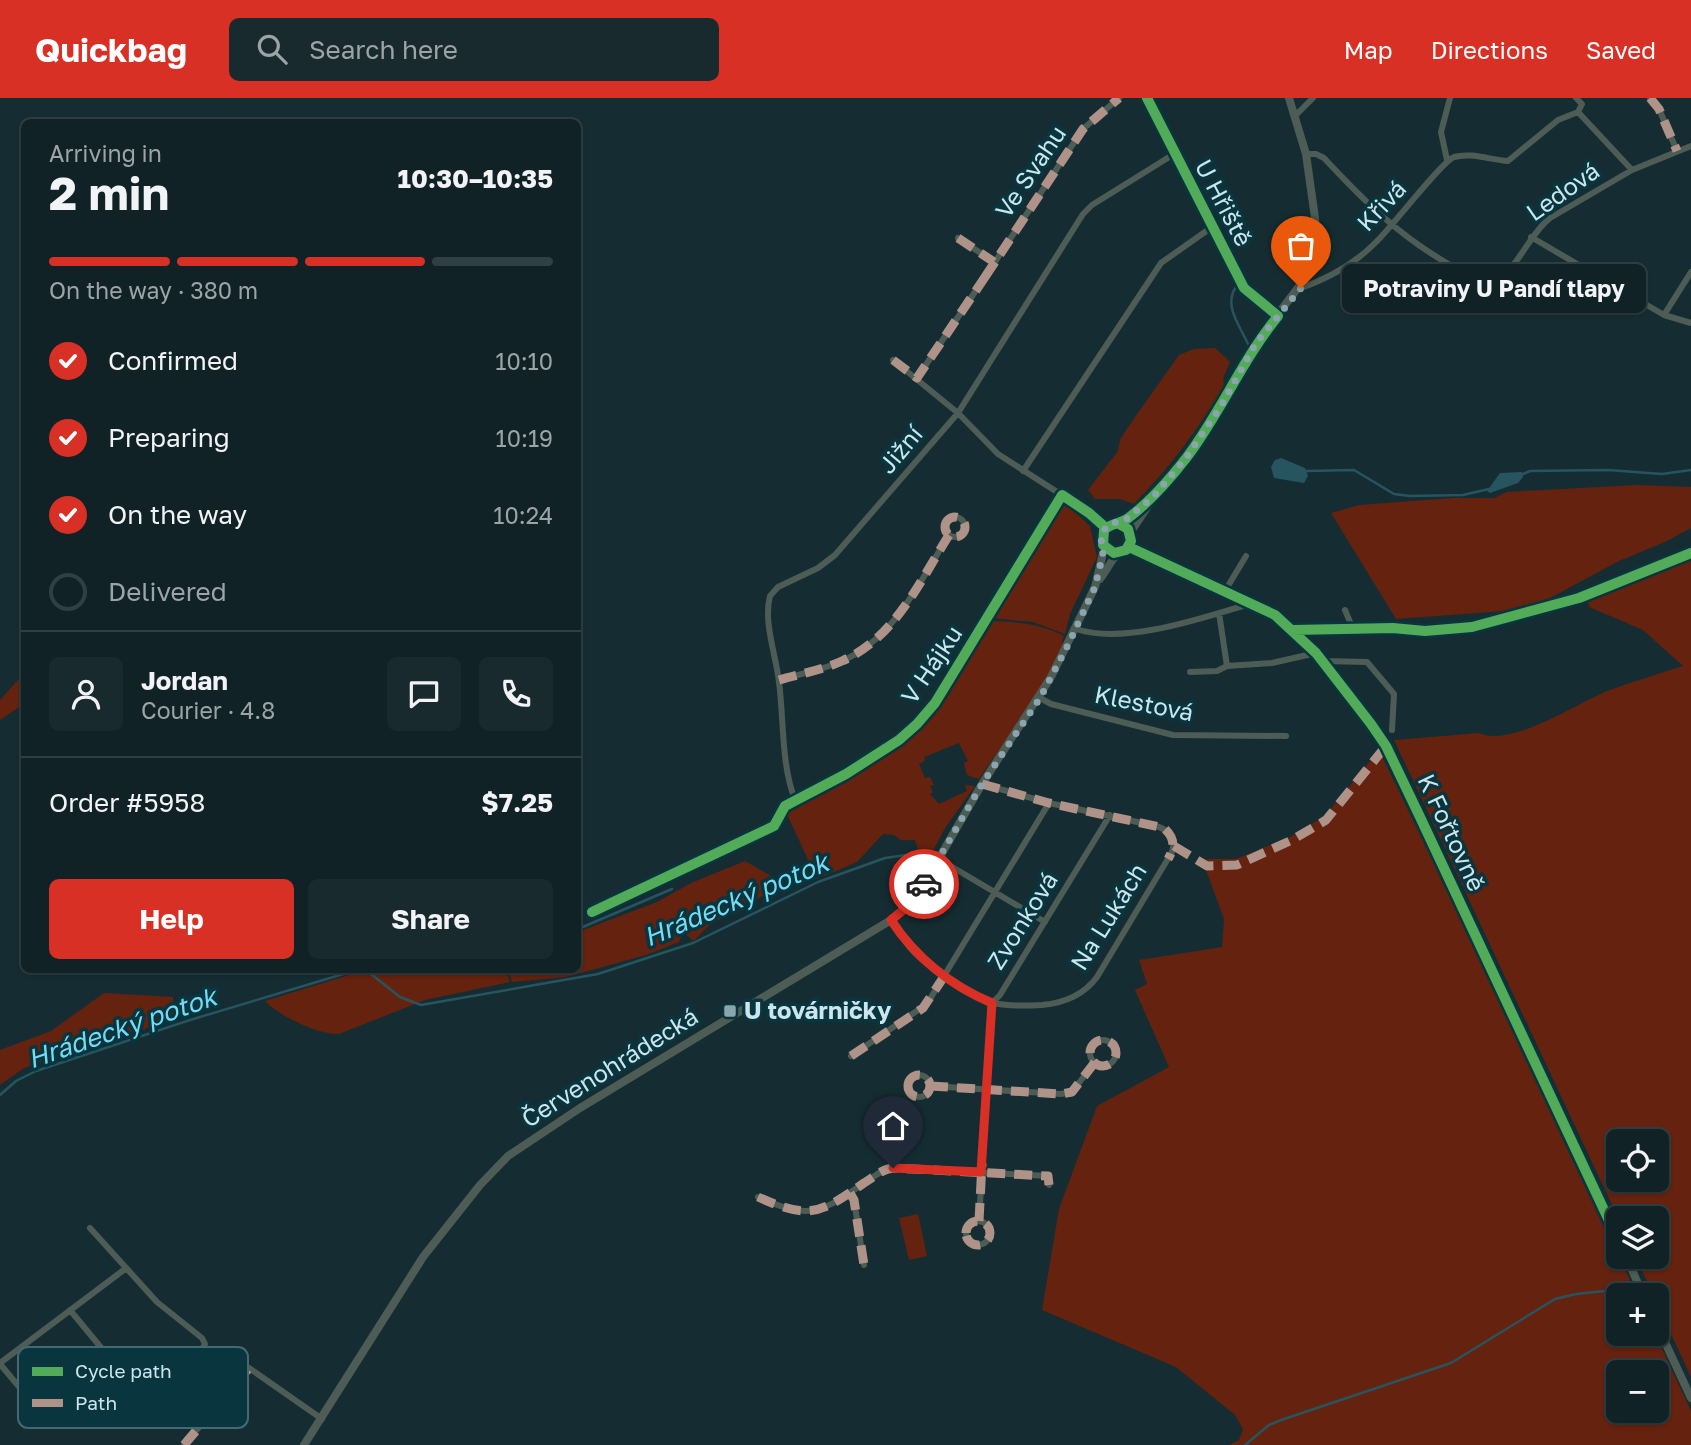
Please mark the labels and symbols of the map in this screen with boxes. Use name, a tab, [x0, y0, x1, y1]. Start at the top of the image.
street label: Ve Svahu	[988, 119, 1071, 223]
street label: U Hřiště	[1190, 154, 1259, 251]
street label: Ledová	[1520, 155, 1604, 226]
street label: Křivá	[1350, 174, 1412, 236]
pin	[1271, 216, 1331, 288]
callout: Potraviny U Pandí tlapy	[1343, 264, 1648, 312]
street label: Jižní	[872, 418, 929, 479]
street label: V Hájku	[894, 619, 967, 709]
street label: Klestová	[1092, 679, 1196, 726]
street label: K Fořtovně	[1413, 769, 1492, 896]
water label: Hrádecký potok	[639, 846, 835, 952]
courier	[889, 849, 959, 919]
street label: Na Lukách	[1064, 858, 1152, 975]
street label: Zvonková	[980, 866, 1063, 974]
water label: Hrádecký potok	[23, 980, 223, 1074]
place label: U továrničky	[744, 995, 892, 1024]
street label: Červenohrádecká	[516, 1001, 703, 1133]
marker: U továrničky	[722, 1003, 738, 1019]
pin	[863, 1096, 923, 1168]
legend	[18, 1347, 248, 1428]
text: Cycle path	[75, 1359, 172, 1382]
text: Path	[75, 1391, 117, 1414]

